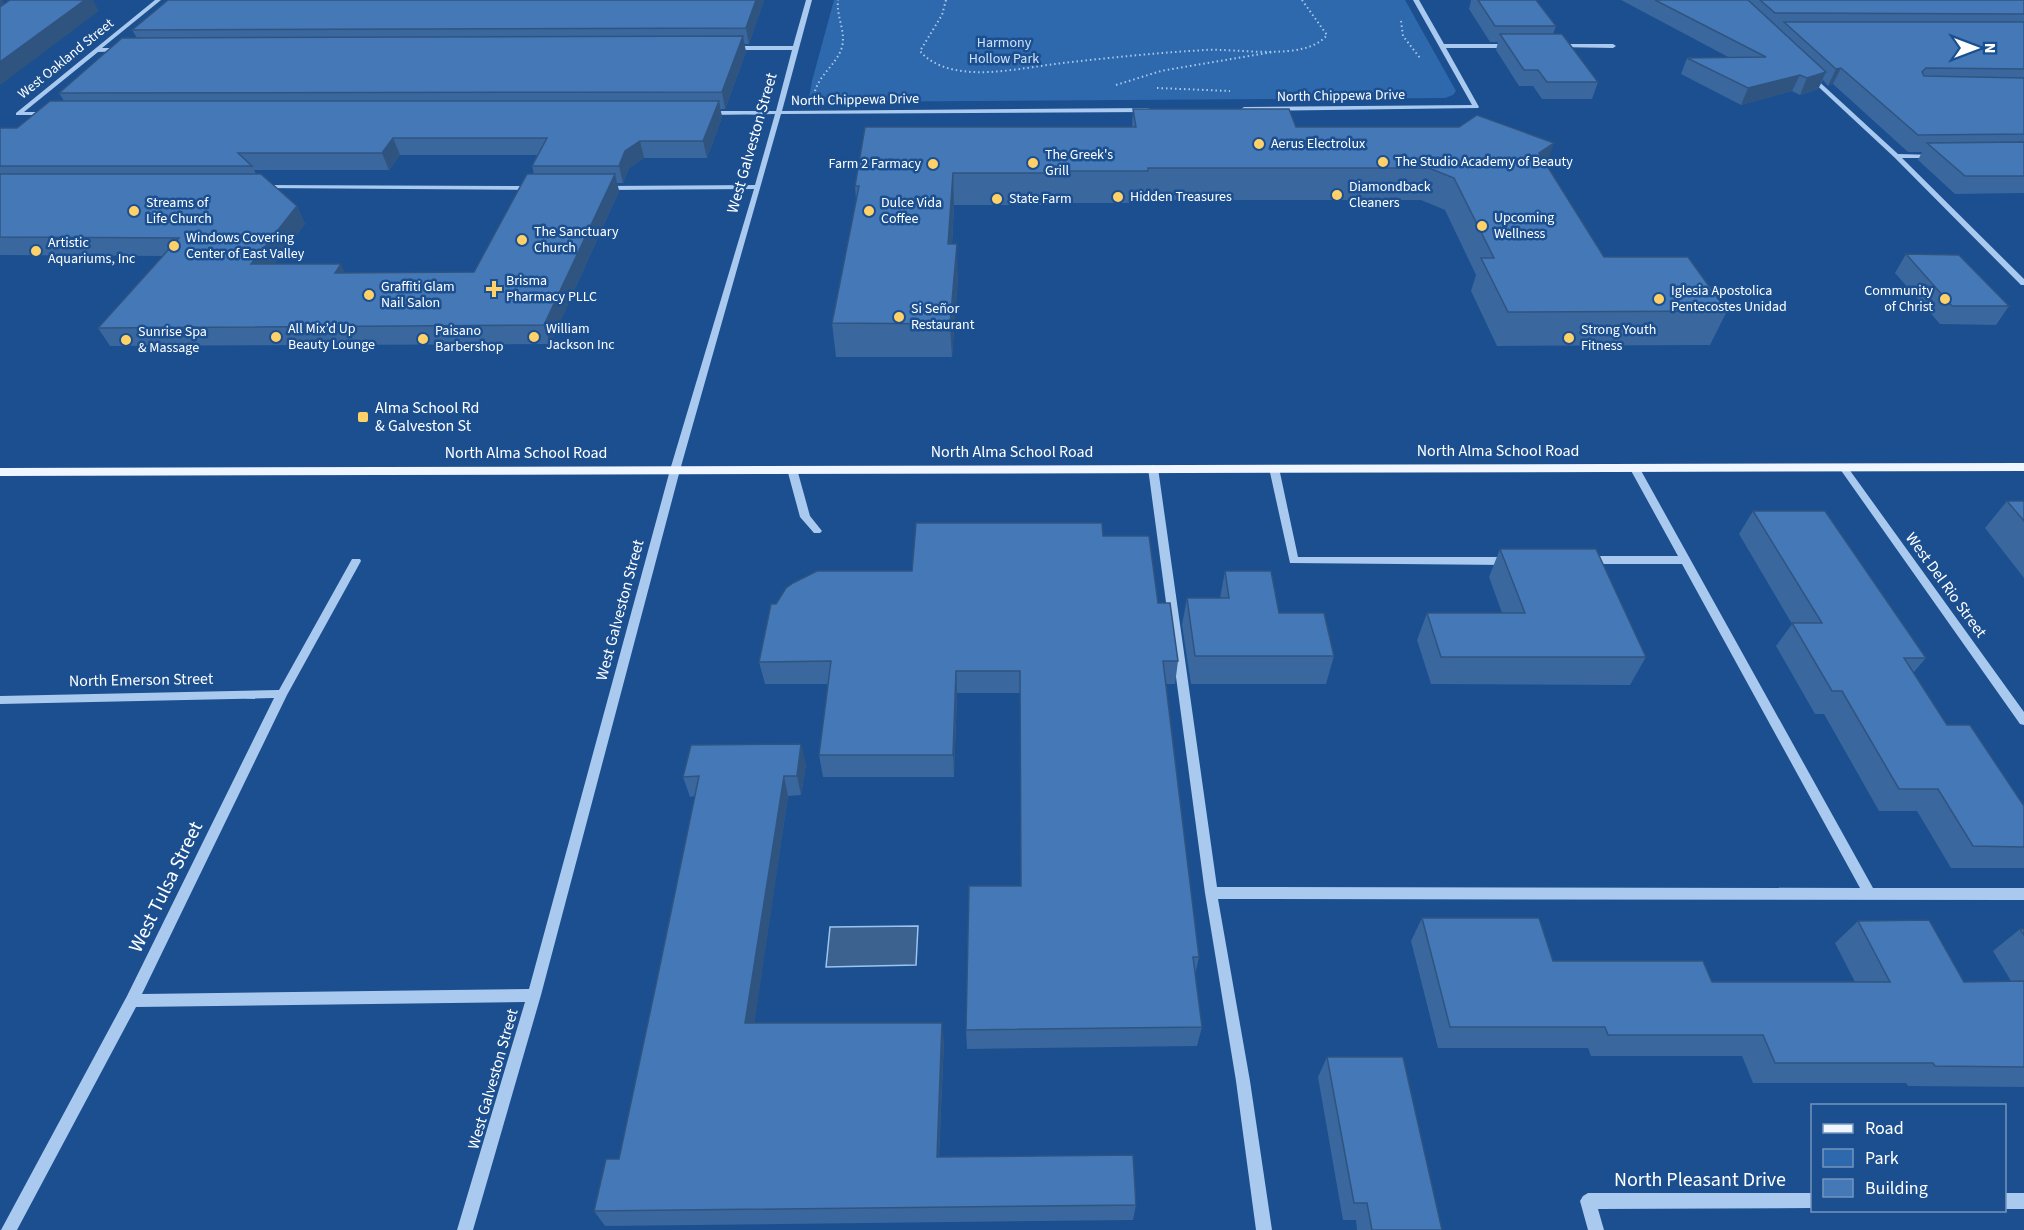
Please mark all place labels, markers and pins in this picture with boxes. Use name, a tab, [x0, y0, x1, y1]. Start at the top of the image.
place label: Aerus Electrolux	[1271, 134, 1366, 154]
marker: Aerus Electrolux	[1252, 137, 1266, 151]
place label: The Greek's Grill	[1045, 145, 1113, 181]
place label: The Studio Academy of Beauty	[1395, 152, 1573, 172]
place label: Farm 2 Farmacy	[828, 154, 921, 174]
marker: The Studio Academy of Beauty	[1376, 155, 1390, 169]
marker: The Greek's Grill	[1026, 156, 1040, 170]
marker: Farm 2 Farmacy	[926, 157, 940, 171]
place label: Diamondback Cleaners	[1349, 177, 1431, 213]
place label: Hidden Treasures	[1130, 187, 1232, 207]
marker: Diamondback Cleaners	[1330, 188, 1344, 202]
place label: State Farm	[1009, 189, 1072, 209]
marker: Hidden Treasures	[1111, 190, 1125, 204]
marker: State Farm	[990, 192, 1004, 206]
place label: Streams of Life Church	[146, 193, 212, 229]
place label: Dulce Vida Coffee	[881, 193, 942, 229]
marker: Streams of Life Church	[127, 204, 141, 218]
marker: Dulce Vida Coffee	[862, 204, 876, 218]
place label: Upcoming Wellness	[1494, 208, 1554, 244]
marker: Upcoming Wellness	[1475, 219, 1489, 233]
place label: The Sanctuary Church	[534, 222, 619, 258]
place label: Windows Covering Center of East Valley	[186, 228, 305, 264]
place label: Artistic Aquariums, Inc	[48, 233, 136, 269]
marker: The Sanctuary Church	[515, 233, 529, 247]
marker: Windows Covering Center of East Valley	[167, 239, 181, 253]
marker: Artistic Aquariums, Inc	[29, 244, 43, 258]
place label: Brisma Pharmacy PLLC	[506, 271, 597, 307]
place label: Graffiti Glam Nail Salon	[381, 277, 455, 313]
place label: Iglesia Apostolica Pentecostes Unidad	[1671, 281, 1787, 317]
place label: Community of Christ	[1864, 281, 1933, 317]
marker: Brisma Pharmacy PLLC	[487, 282, 501, 296]
marker: Graffiti Glam Nail Salon	[362, 288, 376, 302]
marker: Iglesia Apostolica Pentecostes Unidad	[1652, 292, 1666, 306]
marker: Community of Christ	[1938, 292, 1952, 306]
place label: Si Señor Restaurant	[911, 299, 975, 335]
marker: Si Señor Restaurant	[892, 310, 906, 324]
place label: All Mix’d Up Beauty Lounge	[288, 319, 375, 355]
place label: William Jackson Inc	[546, 319, 615, 355]
place label: Strong Youth Fitness	[1581, 320, 1656, 356]
place label: Paisano Barbershop	[435, 321, 504, 357]
place label: Sunrise Spa & Massage	[138, 322, 207, 358]
marker: All Mix’d Up Beauty Lounge	[269, 330, 283, 344]
marker: William Jackson Inc	[527, 330, 541, 344]
marker: Strong Youth Fitness	[1562, 331, 1576, 345]
marker: Paisano Barbershop	[416, 332, 430, 346]
marker: Sunrise Spa & Massage	[119, 333, 133, 347]
place label: Alma School Rd & Galveston St	[375, 397, 479, 437]
marker: Alma School Rd & Galveston St	[356, 410, 370, 424]

